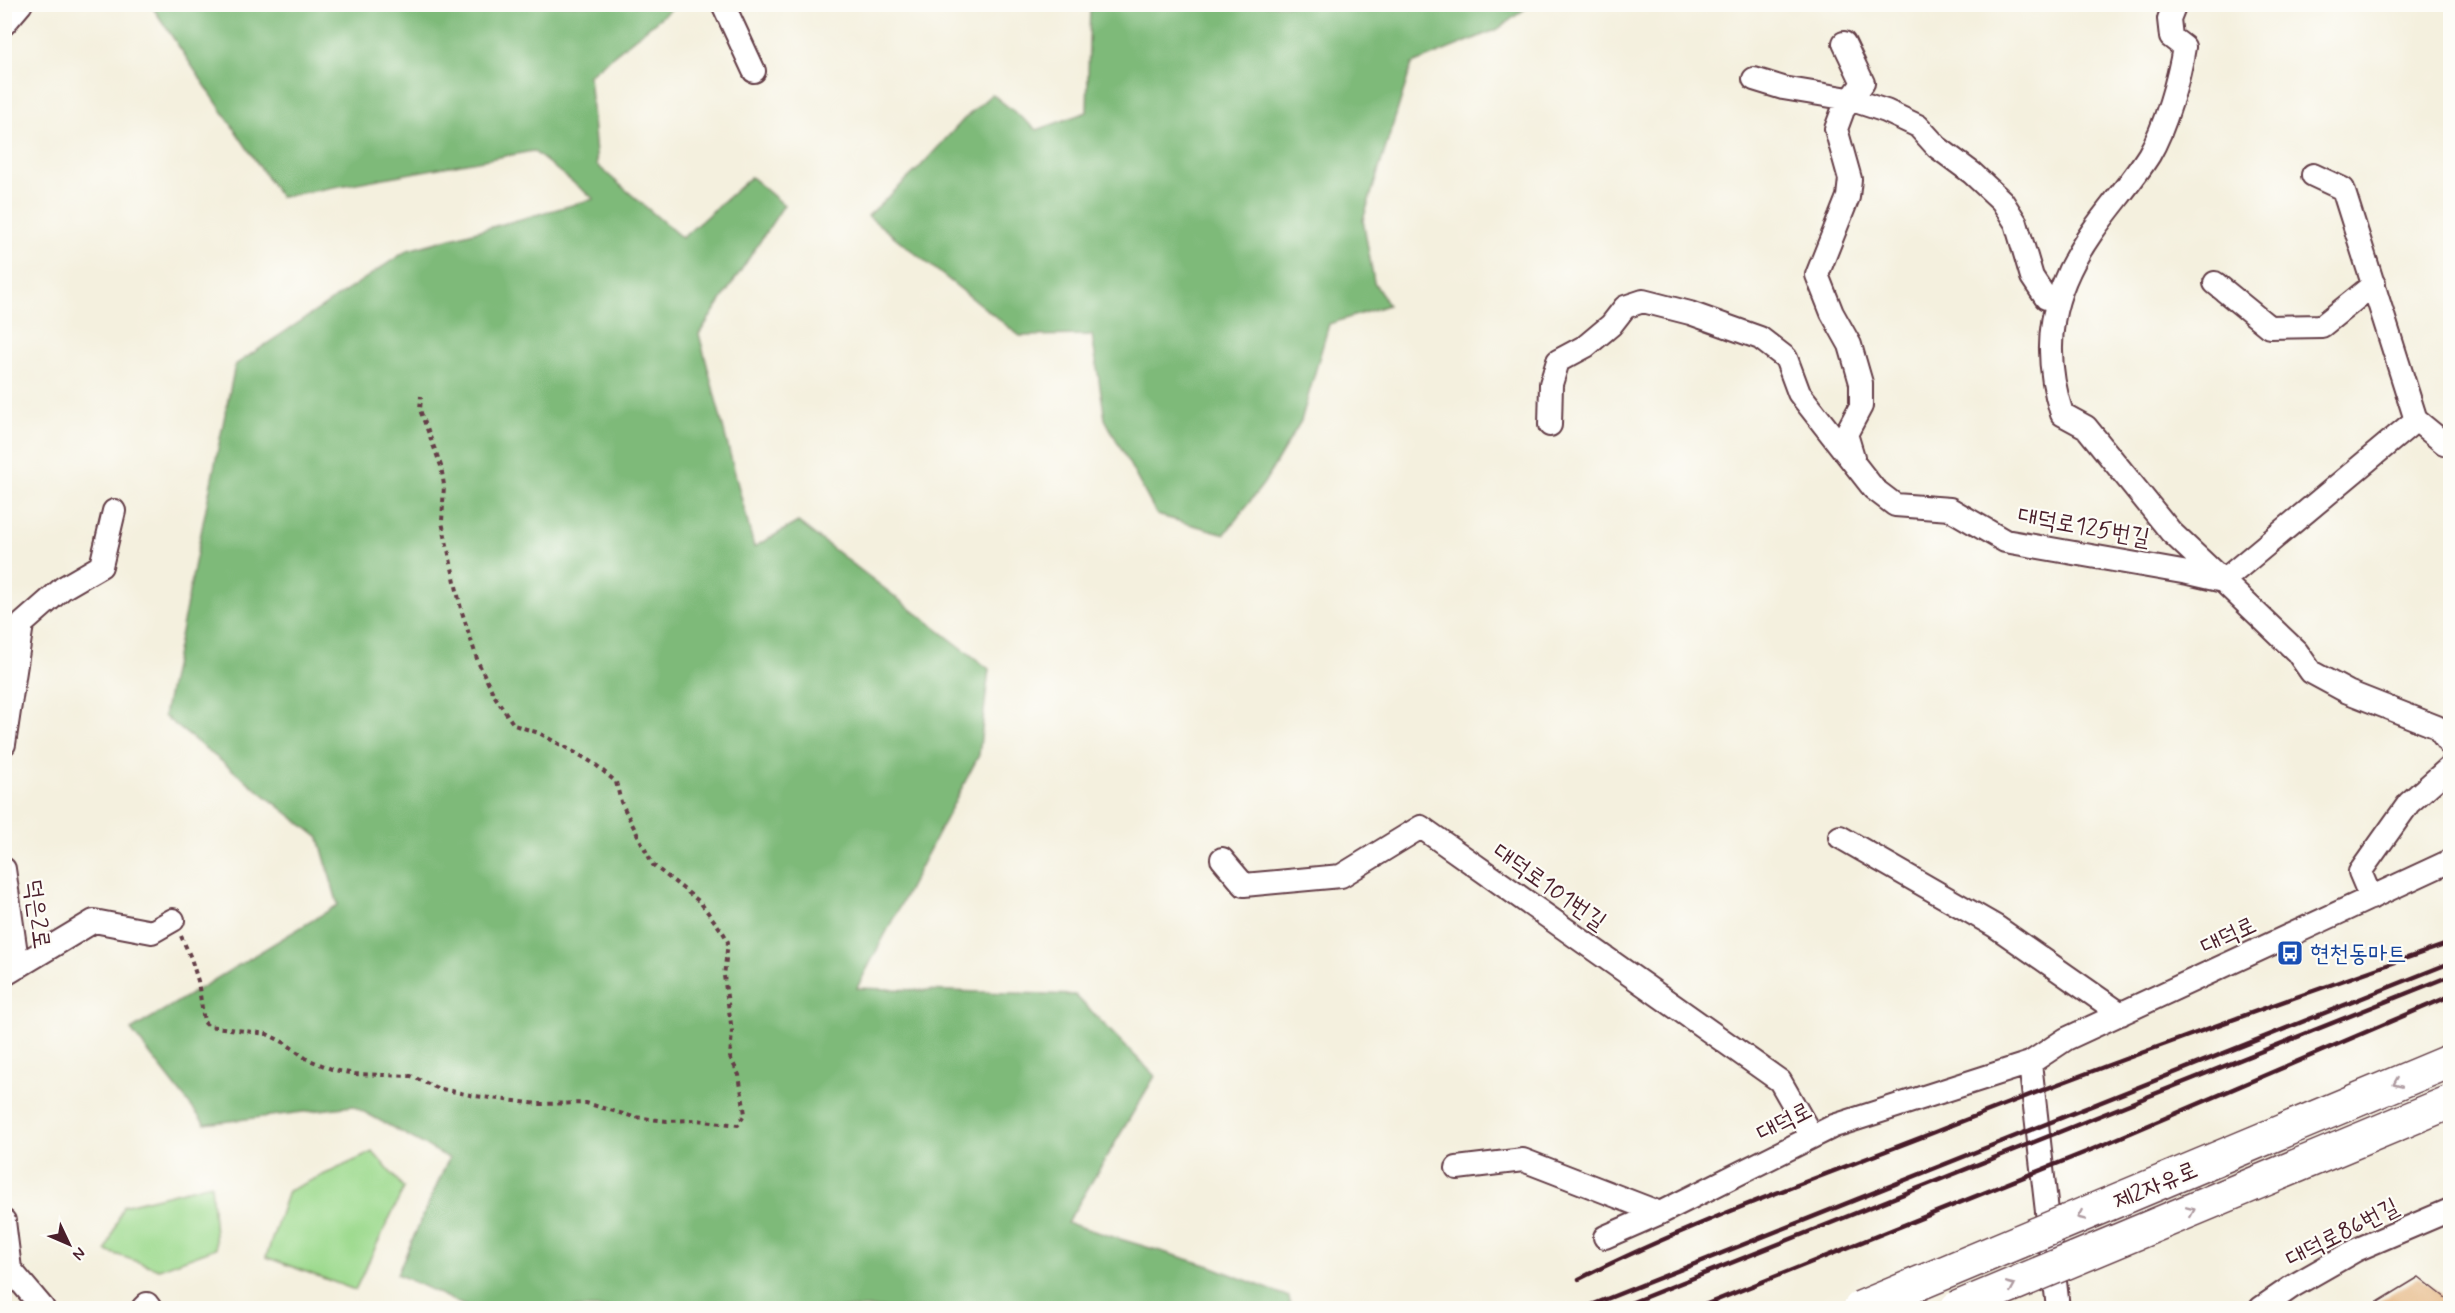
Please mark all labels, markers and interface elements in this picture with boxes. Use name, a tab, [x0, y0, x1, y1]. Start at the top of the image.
street label: 대덕로125번길	[2015, 501, 2152, 554]
street label: 대덕로101번길	[1486, 837, 1612, 938]
street label: 덕은2로	[16, 878, 57, 951]
street label: 대덕로	[2196, 910, 2261, 963]
bus stop icon: 현천동마트	[2275, 938, 2305, 968]
place label: 현천동마트	[2310, 939, 2407, 970]
one-way arrow	[2392, 1076, 2403, 1088]
street label: 대덕로	[1752, 1095, 1818, 1149]
street label: 제2자유로	[2109, 1155, 2203, 1218]
street label: 대덕로86번길	[2281, 1192, 2404, 1275]
one-way arrow	[2184, 1206, 2195, 1218]
one-way arrow	[2077, 1209, 2088, 1221]
north arrow	[39, 1214, 99, 1274]
text: N	[67, 1242, 90, 1265]
one-way arrow	[2004, 1281, 2015, 1293]

